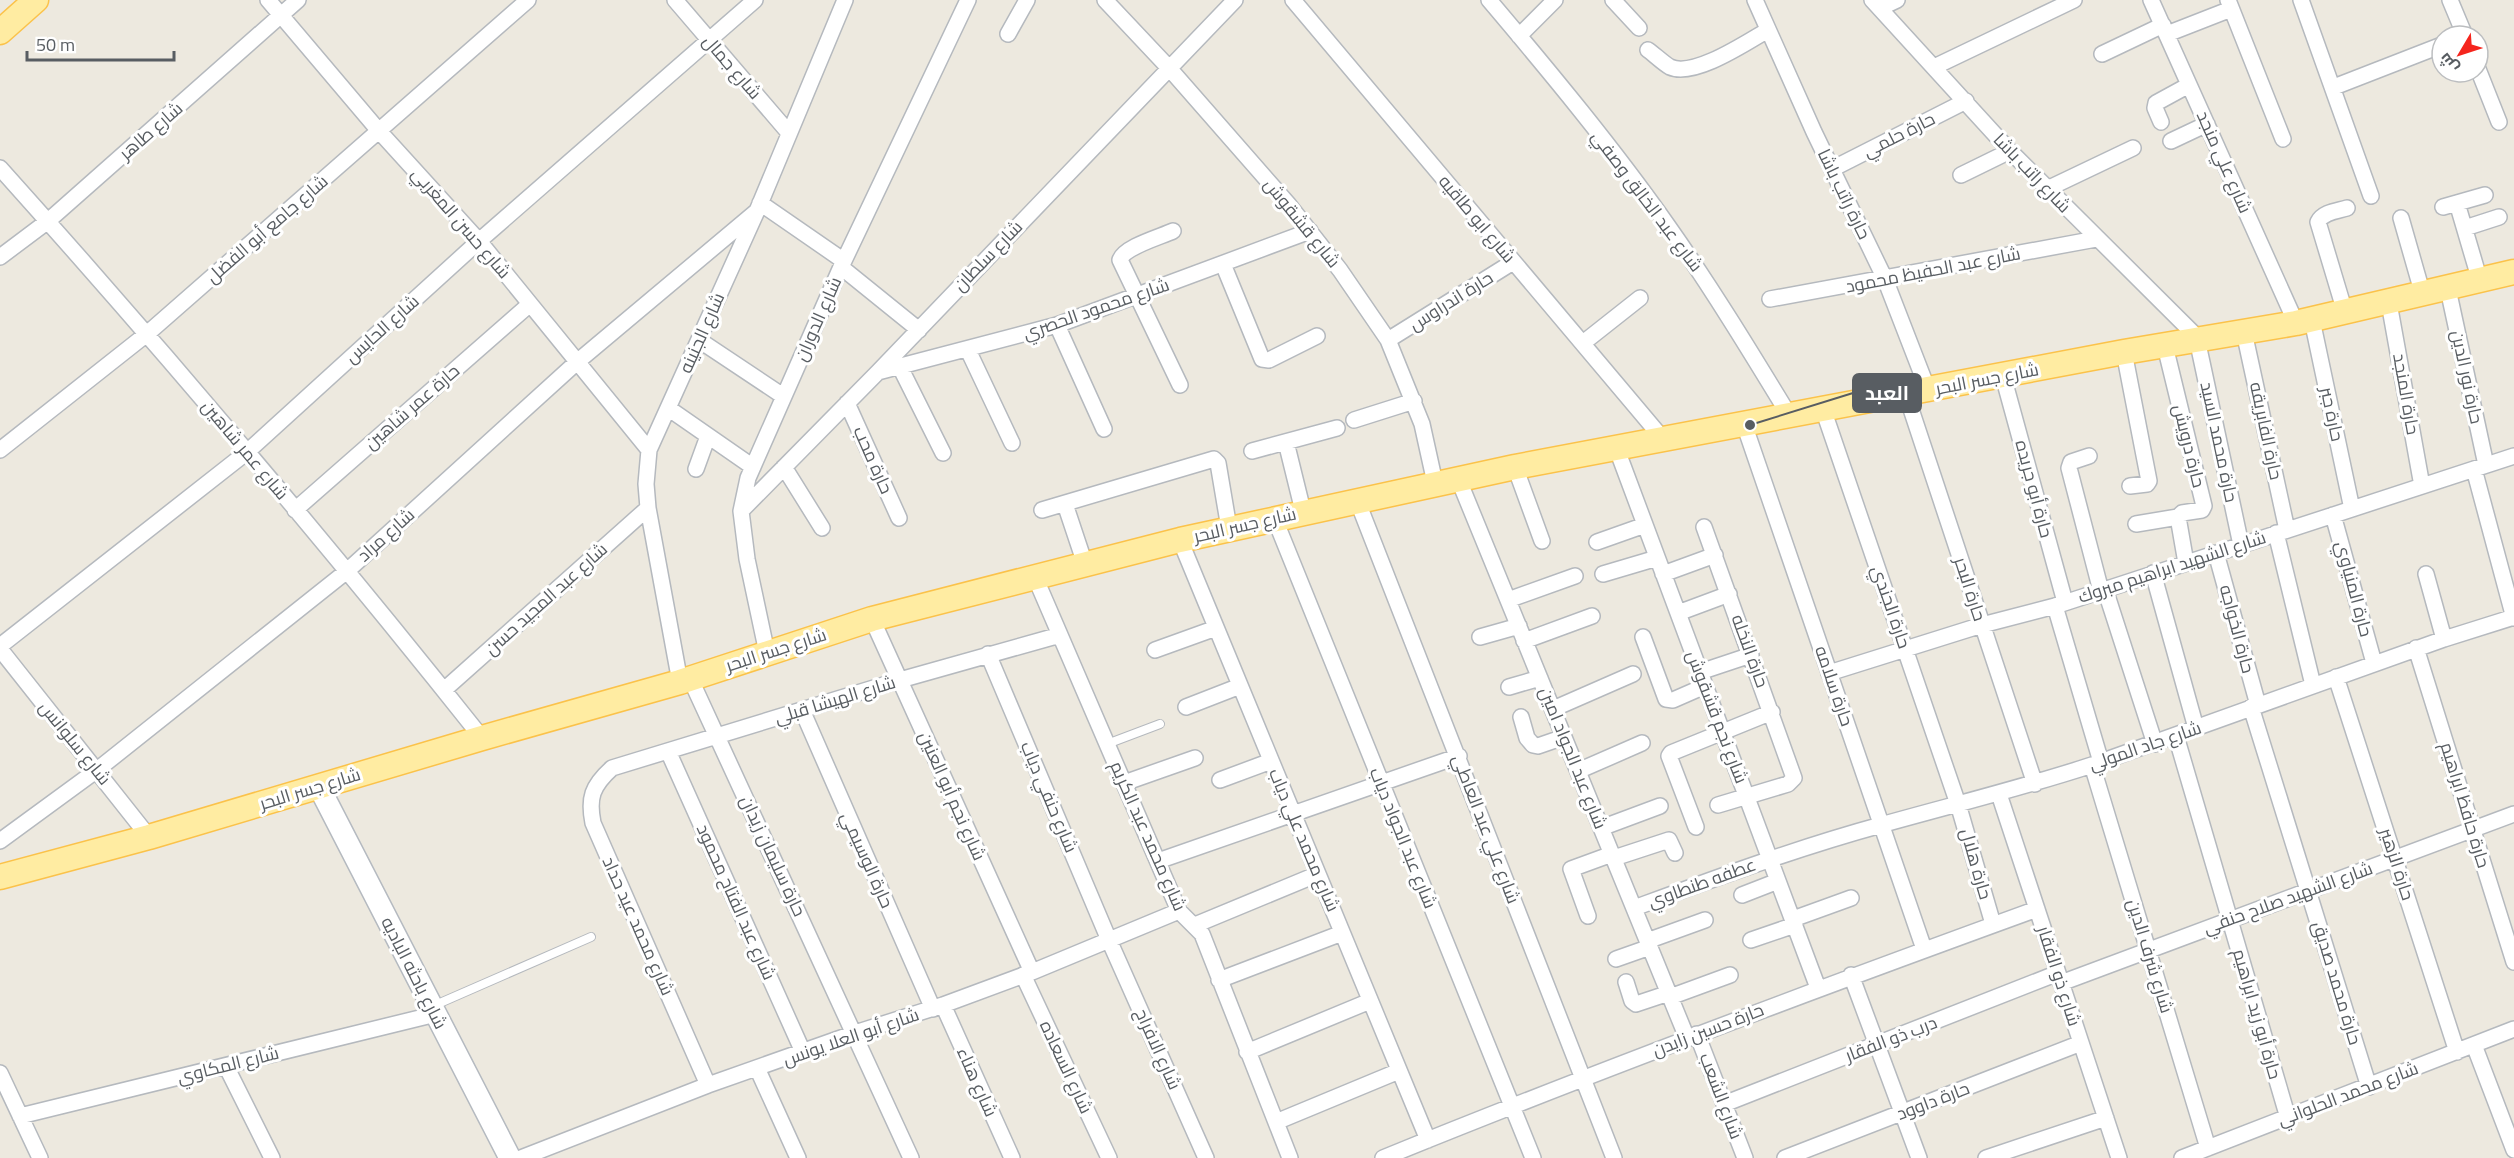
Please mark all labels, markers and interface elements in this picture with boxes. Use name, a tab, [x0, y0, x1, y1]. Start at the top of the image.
scale bar	[27, 24, 174, 62]
north arrow	[2430, 24, 2490, 84]
street label: شارع جمال	[697, 28, 768, 105]
text: 50 m	[36, 31, 75, 58]
text: ش	[2433, 48, 2464, 79]
street label: شارع طاهر	[112, 95, 189, 167]
street label: حارة حلمي	[1858, 105, 1940, 165]
street label: شارع علي منجد	[2189, 106, 2259, 218]
street label: شارع عبد الخالق وصفي	[1584, 124, 1710, 278]
street label: شارع راتب باشا	[1987, 127, 2078, 219]
street label: حارة راتب باشا	[1811, 144, 1878, 244]
street label: شارع حسن المغربي	[404, 161, 518, 285]
street label: شارع جامع أبو الفضل	[200, 168, 334, 289]
street label: شارع ابو طاقيه	[1432, 169, 1522, 269]
street label: شارع قشقوش	[1258, 172, 1347, 274]
street label: شارع سلطان	[947, 214, 1029, 297]
street label: شارع عبد الحفيظ محمود	[1843, 239, 2023, 300]
street label: حارة اندراوس	[1403, 264, 1498, 337]
street label: شارع محمود الحصري	[1019, 271, 1173, 347]
street label: شارع الدوران	[787, 272, 848, 365]
street label: شارع الحايس	[338, 288, 425, 369]
street label: شارع الجنينه	[672, 288, 731, 377]
street label: حارة نور الدين	[2444, 328, 2491, 426]
street label: حارة المنجد	[2386, 351, 2427, 437]
street label: شارع جسر البحر	[1932, 355, 2041, 402]
street label: حارة عمر شاهين	[358, 357, 465, 456]
callout: العبد	[1853, 374, 1921, 412]
text: العبد	[1865, 377, 1909, 408]
street label: حارة محمد السيد	[2194, 379, 2245, 505]
street label: حارة الفابريقه	[2243, 379, 2290, 482]
street label: حارة جبر	[2313, 383, 2351, 444]
street label: شارع عمر شاهين	[195, 394, 295, 506]
street label: حارة درويش	[2166, 401, 2213, 490]
street label: حارة محب	[847, 422, 900, 498]
street label: حارة أبو جريده	[2008, 437, 2061, 541]
street label: شارع جسر البحر	[1190, 500, 1299, 550]
street label: شارع مراد	[351, 501, 420, 568]
street label: شارع الشهيد ابراهيم مبروك	[2074, 523, 2269, 610]
street label: شارع عبد المجيد حسن	[478, 536, 613, 661]
street label: حارة المنياوي	[2328, 538, 2380, 640]
street label: حارة البحر	[1947, 552, 1993, 624]
street label: حارة الجندي	[1864, 562, 1918, 652]
street label: حارة الخواجه	[2213, 582, 2262, 676]
street label: حارة النخله	[1725, 610, 1776, 691]
street label: شارع جسر البحر	[721, 621, 830, 679]
street label: حارة سلامه	[1808, 642, 1861, 730]
street label: شارع نجم قشقوش	[1680, 646, 1755, 787]
street label: شارع الهيشا قبلي	[771, 668, 899, 732]
street label: شارع عبد الجواد امين	[1533, 683, 1614, 833]
street label: شارع سلوانس	[33, 695, 118, 791]
street label: شارع جاد المولي	[2085, 714, 2205, 778]
street label: شارع نجم أبو العنين	[912, 727, 993, 865]
street label: شارع حنفي دياب	[1013, 737, 1085, 857]
street label: حارة حافظ ابراهيم	[2434, 739, 2497, 871]
street label: شارع علي عبد العاطي	[1445, 750, 1527, 908]
street label: شارع محمد عبد الكريم	[1103, 756, 1194, 915]
street label: شارع جسر البحر	[255, 760, 364, 817]
street label: شارع عبد الجواد دياب	[1363, 763, 1444, 912]
street label: شارع محمد علي دياب	[1261, 764, 1347, 916]
street label: حارة سليمان زيدان	[734, 791, 813, 921]
street label: حارة الوسيمي	[833, 807, 901, 913]
street label: شارع عبد الفتاح محمود	[690, 819, 783, 984]
street label: حارة الزهير	[2373, 823, 2422, 904]
street label: حارة هلال	[1953, 825, 2000, 903]
street label: عطفه طنطاوي	[1644, 850, 1760, 916]
street label: شارع محمد عيد حداد	[596, 852, 681, 1000]
street label: شارع الشهيد صلاح حنفي	[2199, 854, 2377, 942]
street label: شارع شرف الدين	[2120, 895, 2181, 1016]
street label: شارع باحثه الباديه	[375, 912, 454, 1034]
street label: حارة محمد صديق	[2306, 918, 2369, 1048]
street label: شارع ذو الفقار	[2030, 921, 2088, 1030]
street label: حارة أبو زيد ابراهيم	[2226, 946, 2289, 1082]
street label: حارة حسين زايدن	[1648, 996, 1768, 1063]
street label: شارع أبو العلا يونس	[779, 1001, 923, 1073]
street label: شارع الافراح	[1128, 1004, 1188, 1094]
street label: درب ذو الفقار	[1840, 1009, 1941, 1069]
street label: شارع السعاده	[1033, 1016, 1100, 1118]
street label: شارع المكاوي	[174, 1039, 282, 1091]
street label: شارع هناء	[950, 1043, 1005, 1121]
street label: شارع الشعب	[1693, 1049, 1750, 1143]
street label: شارع محمد الحلواني	[2273, 1054, 2423, 1134]
street label: حارة داوود	[1892, 1074, 1973, 1127]

